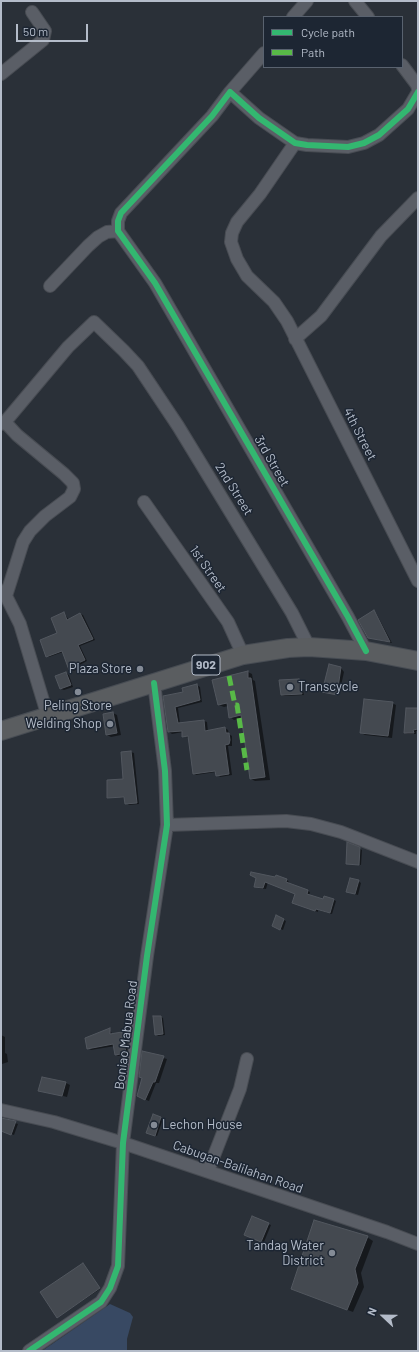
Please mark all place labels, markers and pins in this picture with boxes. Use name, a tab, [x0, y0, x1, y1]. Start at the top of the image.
place label: Plaza Store	[69, 661, 132, 677]
marker: Plaza Store	[135, 664, 145, 674]
place label: Transcycle	[298, 679, 358, 695]
marker: Transcycle	[285, 682, 295, 692]
marker: Peling Store	[73, 687, 83, 697]
place label: Peling Store	[44, 698, 112, 714]
place label: Welding Shop	[26, 716, 102, 732]
marker: Welding Shop	[105, 719, 115, 729]
place label: Lechon House	[162, 1117, 242, 1133]
marker: Lechon House	[149, 1120, 159, 1130]
place label: Tandag Water District	[246, 1238, 324, 1269]
marker: Tandag Water District	[327, 1248, 337, 1258]

